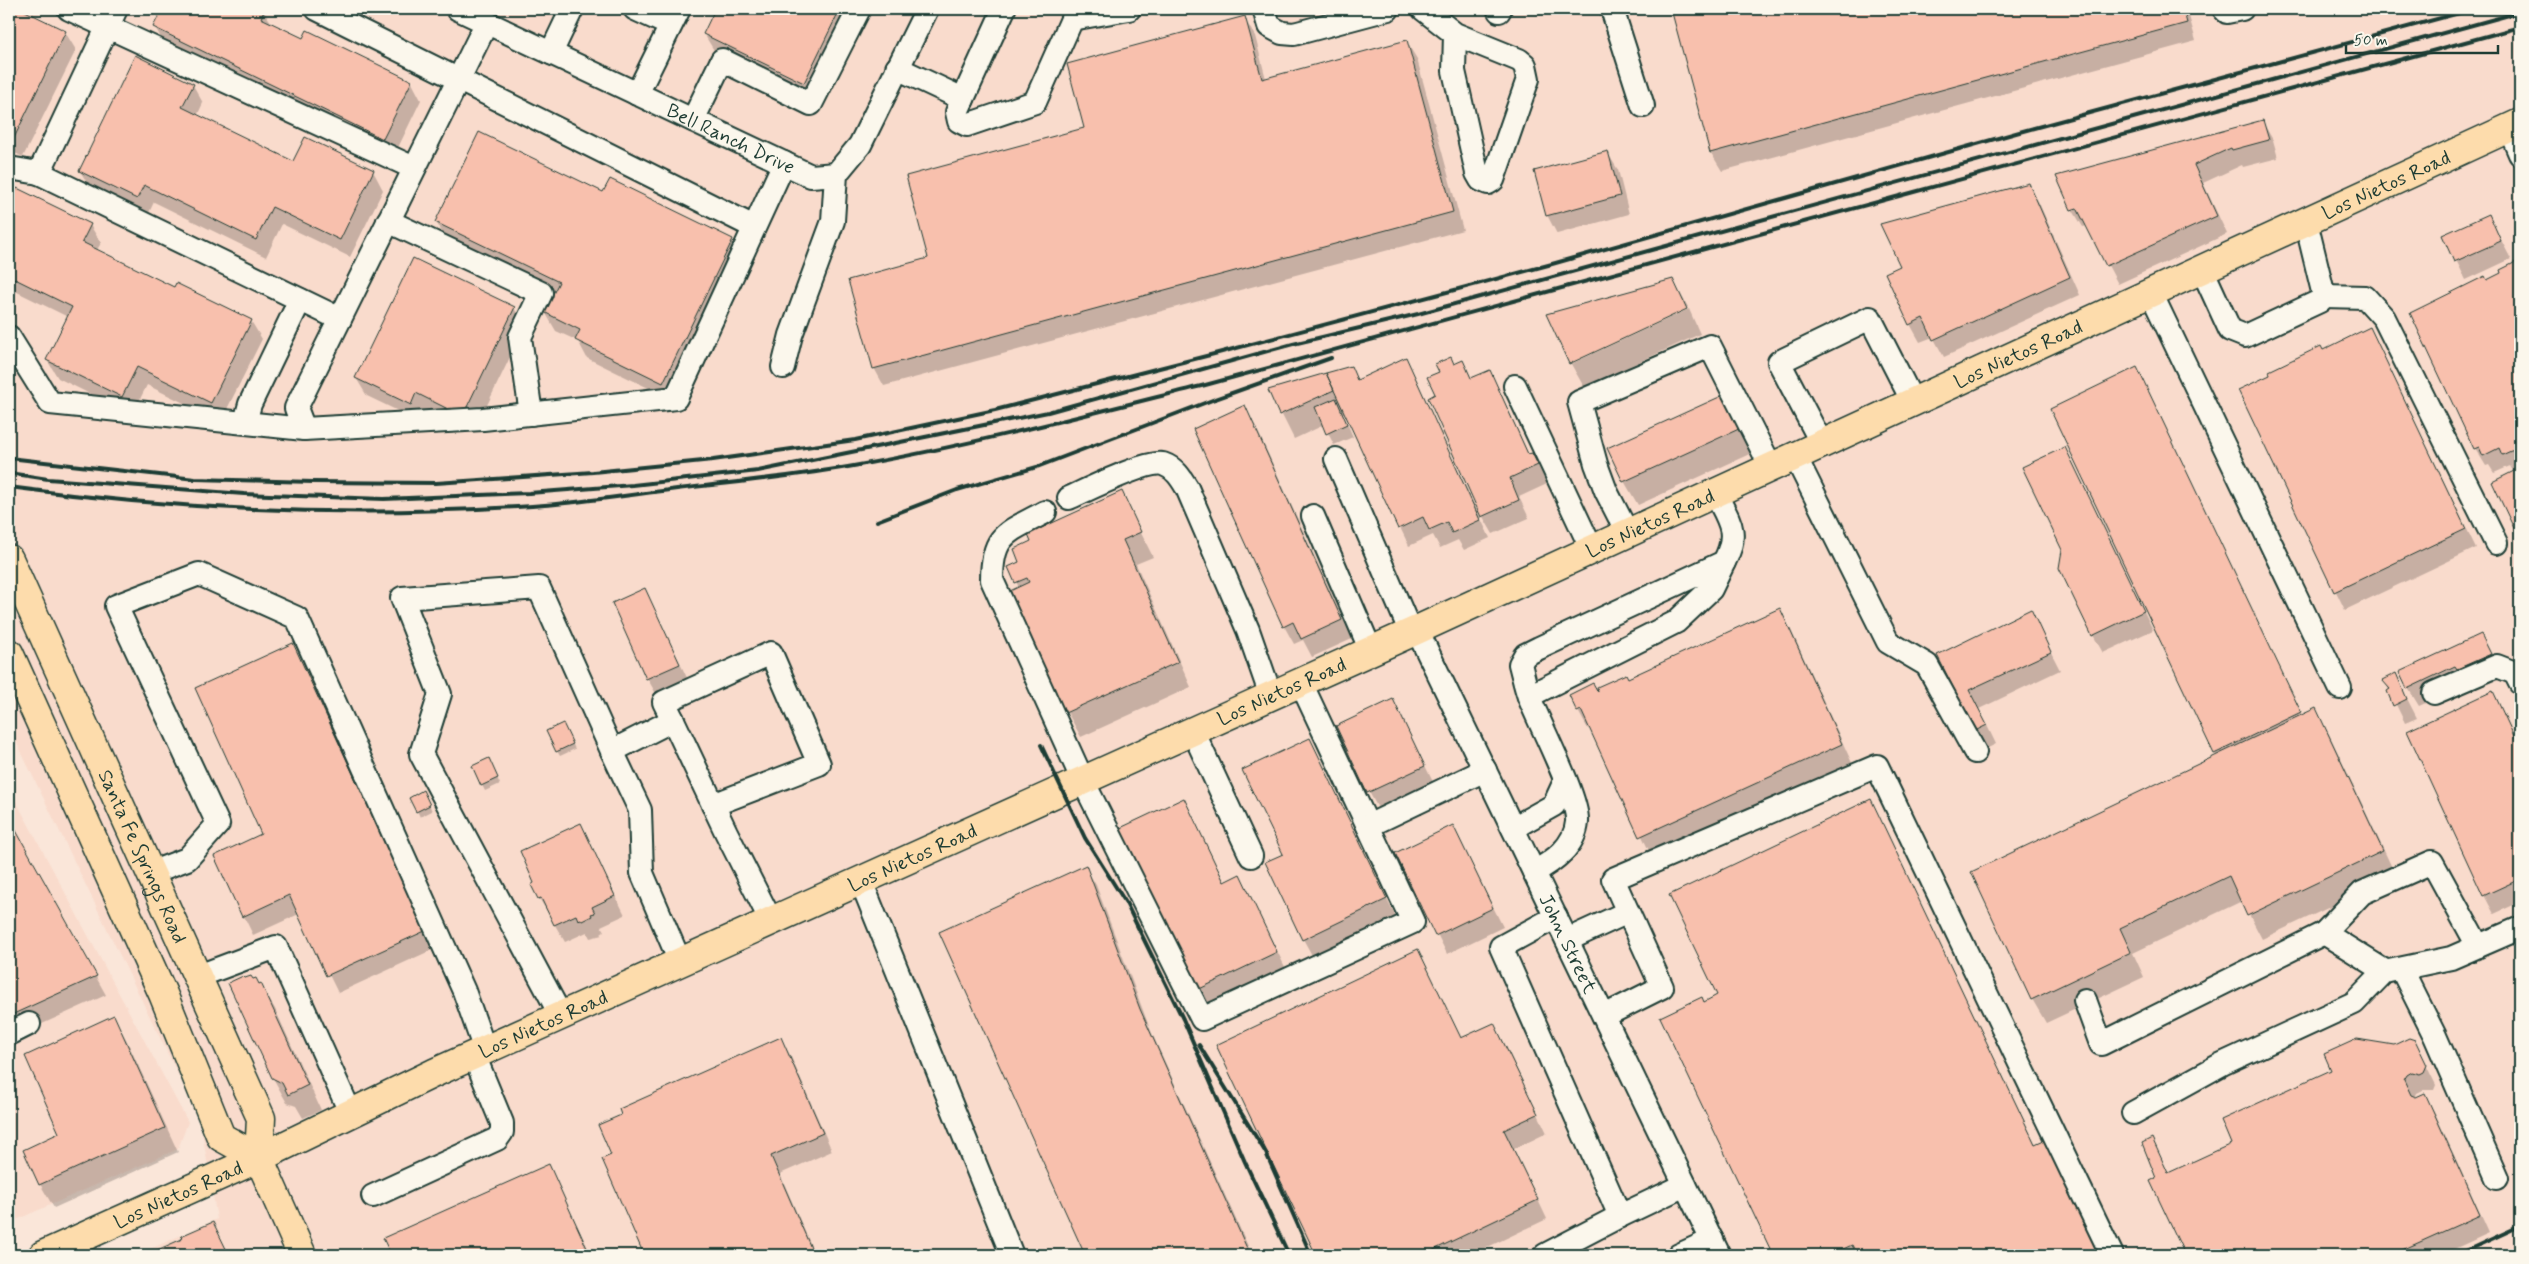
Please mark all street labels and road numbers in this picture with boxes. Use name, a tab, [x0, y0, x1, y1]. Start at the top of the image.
street label: Bell Ranch Drive	[662, 98, 799, 181]
street label: Los Nietos Road	[2318, 145, 2455, 227]
street label: Los Nietos Road	[1950, 314, 2087, 396]
street label: Los Nietos Road	[1582, 483, 1719, 565]
street label: Los Nietos Road	[1213, 652, 1351, 733]
street label: Santa Fe Springs Road	[91, 766, 193, 948]
street label: Los Nietos Road	[844, 818, 982, 900]
street label: John Street	[1531, 890, 1603, 999]
street label: Los Nietos Road	[475, 984, 612, 1066]
street label: Los Nietos Road	[110, 1155, 247, 1236]

